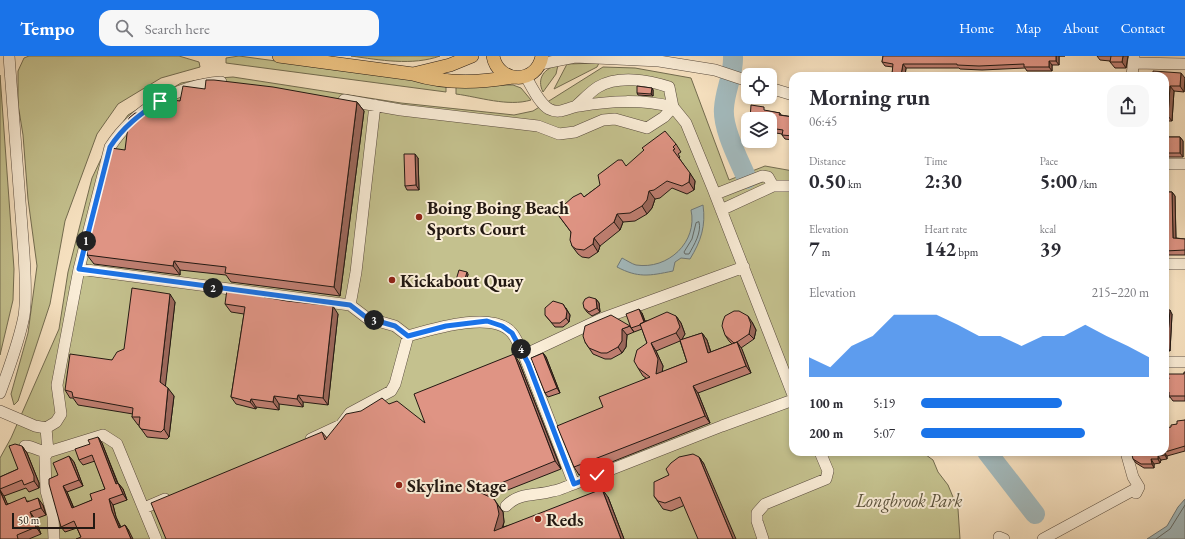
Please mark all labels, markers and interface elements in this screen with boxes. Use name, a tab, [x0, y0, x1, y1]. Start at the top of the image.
search box	[99, 10, 379, 46]
text: Tempo	[20, 16, 75, 41]
icon: search	[113, 17, 135, 39]
text: Search here	[145, 19, 210, 38]
text: Home	[959, 19, 994, 37]
text: Map	[1016, 19, 1041, 37]
text: About	[1063, 19, 1099, 37]
text: Contact	[1121, 19, 1165, 37]
map controls	[741, 68, 777, 148]
button: locate	[741, 68, 777, 104]
text: Morning run	[809, 83, 930, 112]
pin	[143, 84, 177, 118]
button: share	[1107, 85, 1149, 127]
icon: arrive	[149, 90, 171, 112]
button: layers	[741, 112, 777, 148]
text: 06:45	[809, 113, 837, 130]
text: Distance	[809, 154, 846, 168]
text: Time	[924, 154, 947, 168]
text: Pace	[1040, 154, 1058, 168]
text: 0.50	[809, 168, 846, 194]
text: 2:30	[924, 168, 962, 194]
text: 5:00	[1040, 168, 1077, 194]
text: km	[846, 177, 862, 191]
text: /km	[1077, 177, 1097, 191]
place label: Boing Boing Beach Sports Court	[427, 196, 569, 240]
marker: Boing Boing Beach Sports Court	[414, 212, 424, 222]
text: Elevation	[809, 222, 849, 236]
text: Heart rate	[924, 222, 967, 236]
text: kcal	[1040, 222, 1056, 236]
pin: 1	[76, 231, 96, 251]
text: 1	[83, 234, 89, 248]
text: 7	[809, 236, 820, 262]
text: 142	[924, 236, 956, 262]
text: 39	[1040, 236, 1061, 262]
text: m	[820, 245, 830, 259]
text: bpm	[956, 245, 978, 259]
place label: Kickabout Quay	[400, 269, 524, 292]
marker: Kickabout Quay	[387, 275, 397, 285]
pin: 2	[203, 278, 223, 298]
text: 2	[210, 281, 216, 295]
text: Elevation	[809, 284, 856, 301]
text: 215–220 m	[1092, 284, 1149, 301]
pin: 3	[364, 310, 384, 330]
text: 3	[371, 313, 377, 327]
pin: 4	[511, 339, 531, 359]
text: 4	[518, 342, 524, 356]
text: 100 m	[809, 395, 843, 412]
text: 5:19	[873, 395, 895, 412]
text: 200 m	[809, 425, 843, 442]
text: 5:07	[873, 425, 895, 442]
pin	[580, 458, 614, 492]
icon: check	[586, 464, 608, 486]
place label: Skyline Stage	[407, 474, 507, 497]
marker: Skyline Stage	[394, 480, 404, 490]
park label: Longbrook Park	[855, 489, 962, 513]
place label: Reds	[546, 508, 584, 531]
scale bar	[12, 511, 95, 530]
text: 50 m	[18, 513, 39, 527]
marker: Reds	[533, 514, 543, 524]

